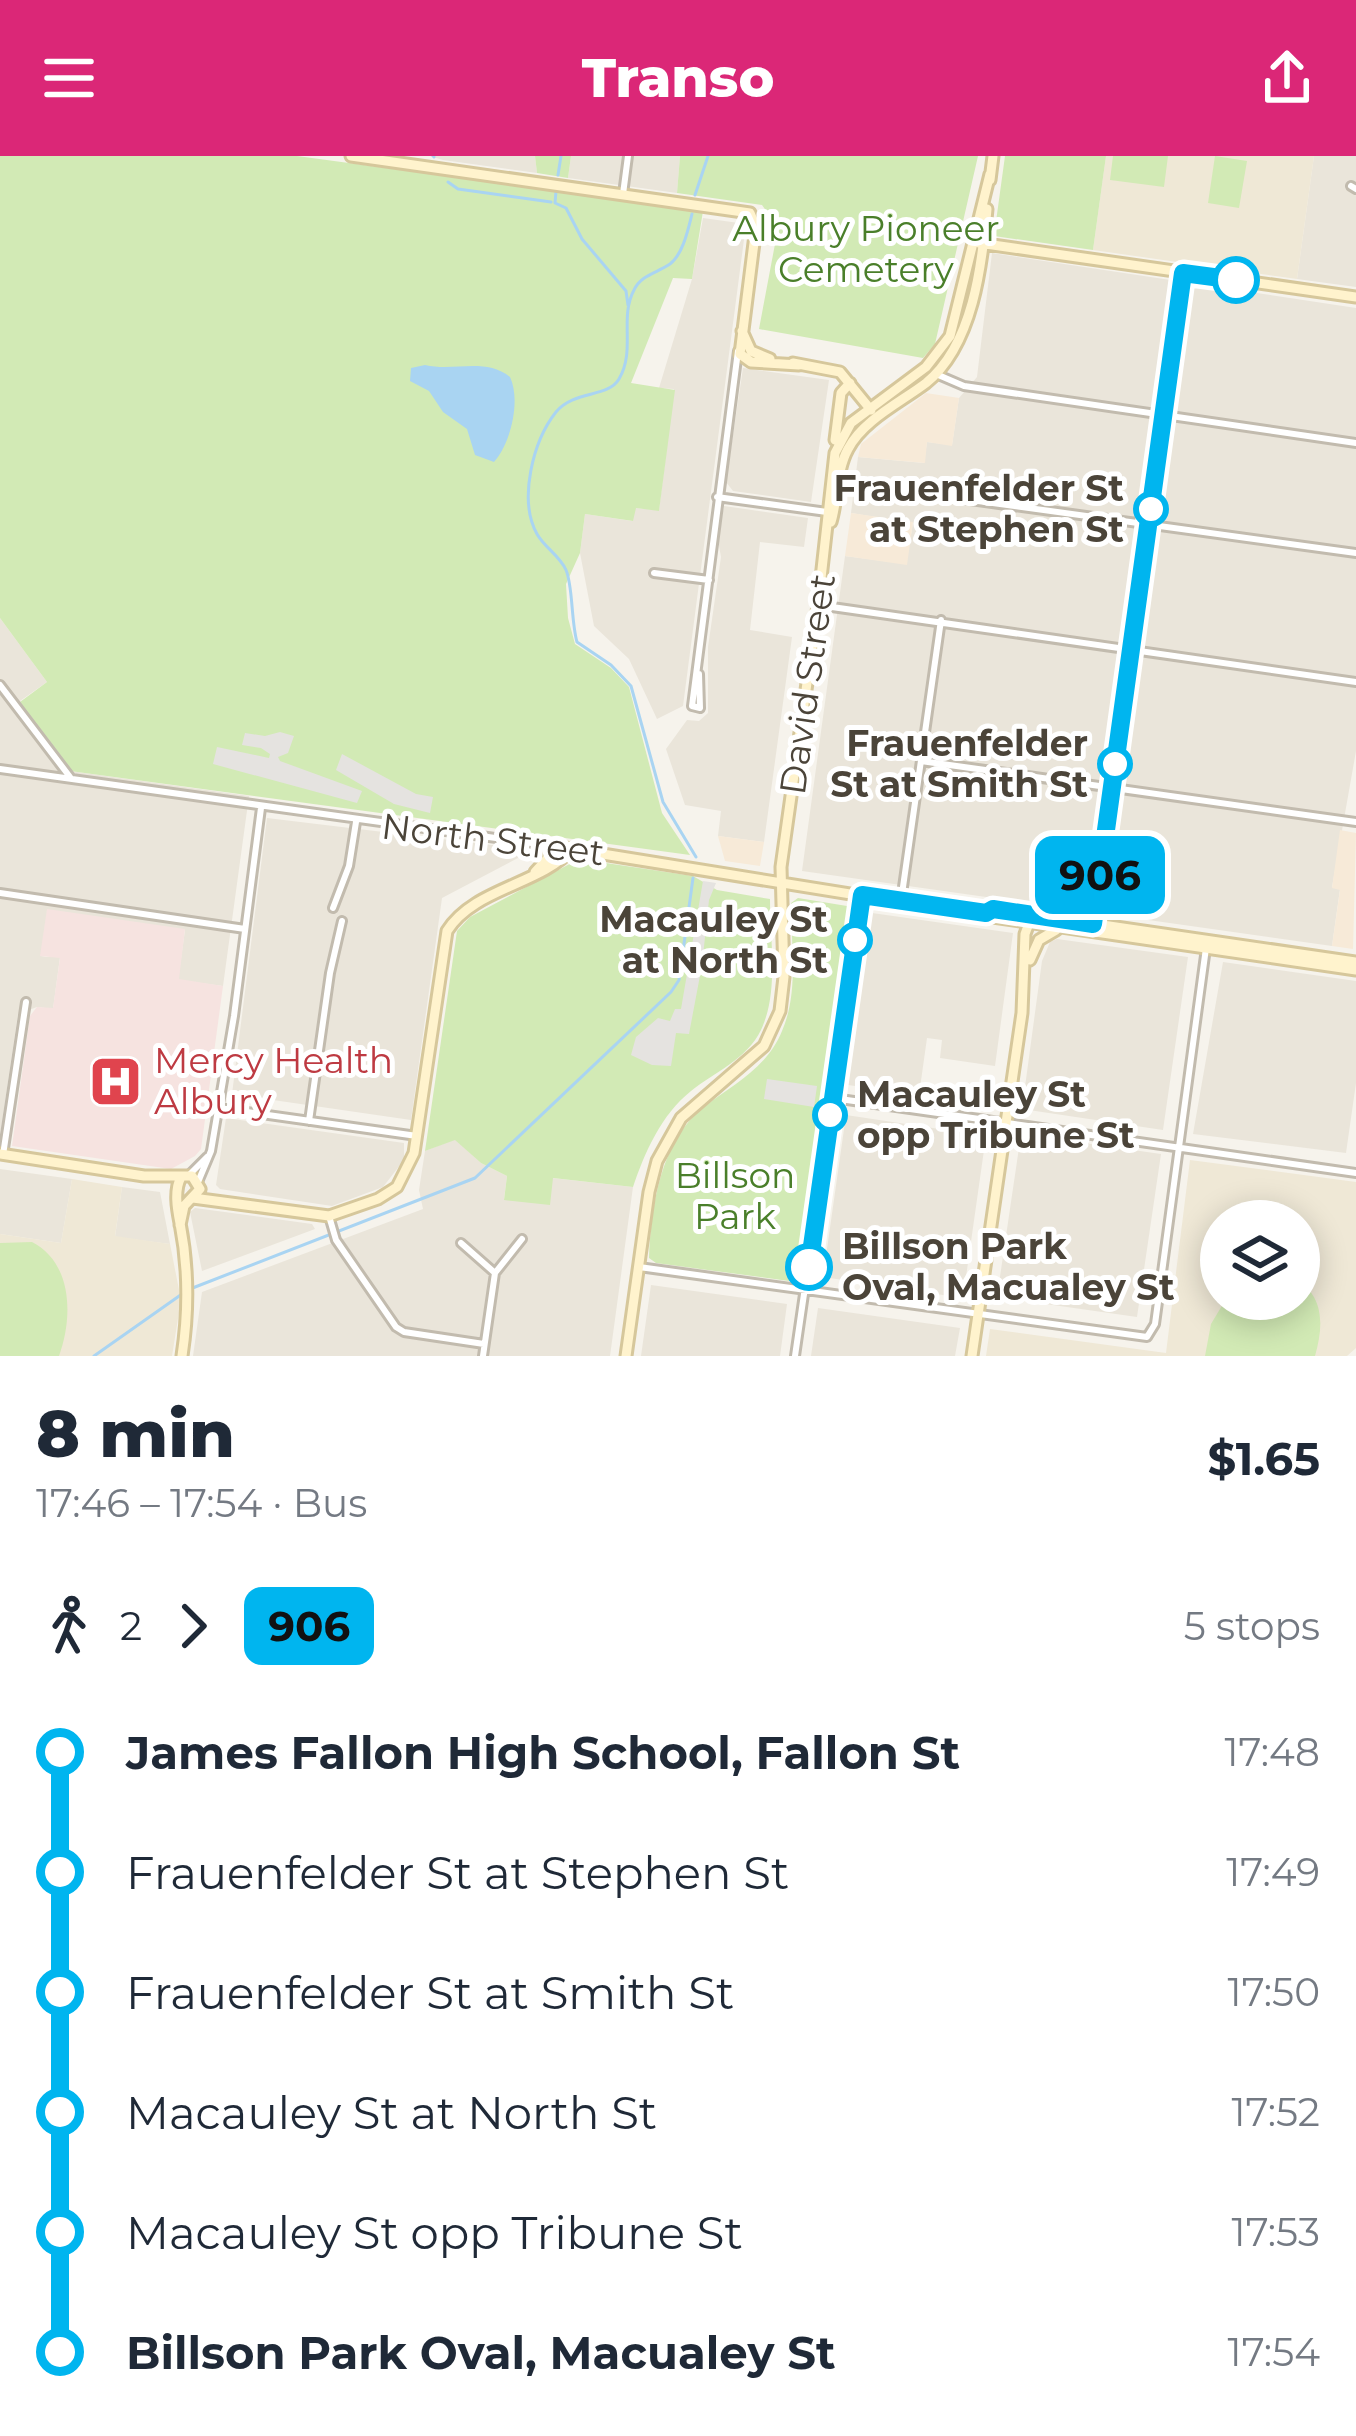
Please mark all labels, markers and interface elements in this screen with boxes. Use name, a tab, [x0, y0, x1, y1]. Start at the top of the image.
icon: menu	[36, 45, 102, 111]
text: Transo	[582, 45, 774, 111]
icon: share	[1254, 45, 1320, 111]
park label: Albury Pioneer Cemetery	[732, 206, 1000, 291]
unlabelled marker	[1214, 258, 1258, 302]
place label: Frauenfelder St at Stephen St	[834, 466, 1124, 551]
marker: Frauenfelder St at Stephen St	[1135, 493, 1167, 525]
street label: David Street	[770, 571, 844, 797]
place label: Frauenfelder St at Smith St	[830, 721, 1088, 806]
marker: Frauenfelder St at Smith St	[1099, 748, 1131, 780]
street label: North Street	[379, 804, 607, 874]
line badge: 906	[1031, 836, 1169, 914]
text: 906	[1059, 849, 1141, 901]
place label: Macauley St at North St	[599, 897, 828, 982]
marker: Macauley St at North St	[839, 924, 871, 956]
place label: Mercy Health Albury	[154, 1038, 393, 1123]
hospital icon: Mercy Health Albury	[87, 1053, 143, 1109]
place label: Macauley St opp Tribune St	[857, 1072, 1135, 1157]
marker: Macauley St opp Tribune St	[814, 1099, 846, 1131]
park label: Billson Park	[675, 1153, 795, 1238]
map controls	[1200, 1200, 1320, 1320]
button: layers	[1200, 1200, 1320, 1320]
place label: Billson Park Oval, Macualey St	[842, 1224, 1175, 1309]
marker: Billson Park Oval, Macualey St	[787, 1245, 831, 1289]
text: 8 min	[36, 1393, 235, 1474]
text: $1.65	[1207, 1431, 1320, 1486]
text: 17:46 – 17:54 · Bus	[36, 1479, 367, 1527]
icon: walk	[36, 1593, 102, 1659]
icon: forward	[160, 1593, 226, 1659]
text: 906	[268, 1600, 350, 1652]
text: 2	[120, 1602, 142, 1650]
text: 5 stops	[1184, 1602, 1320, 1650]
text: James Fallon High School, Fallon St	[126, 1725, 960, 1780]
text: 17:48	[1224, 1728, 1320, 1776]
text: Frauenfelder St at Stephen St	[126, 1845, 789, 1900]
text: 17:49	[1226, 1848, 1320, 1896]
text: Frauenfelder St at Smith St	[126, 1965, 734, 2020]
text: 17:50	[1228, 1968, 1320, 2016]
text: Macauley St at North St	[126, 2085, 657, 2140]
text: 17:52	[1231, 2088, 1320, 2136]
text: Macauley St opp Tribune St	[126, 2205, 743, 2260]
text: 17:53	[1232, 2208, 1320, 2256]
text: Billson Park Oval, Macualey St	[126, 2325, 836, 2380]
text: 17:54	[1228, 2328, 1320, 2376]

